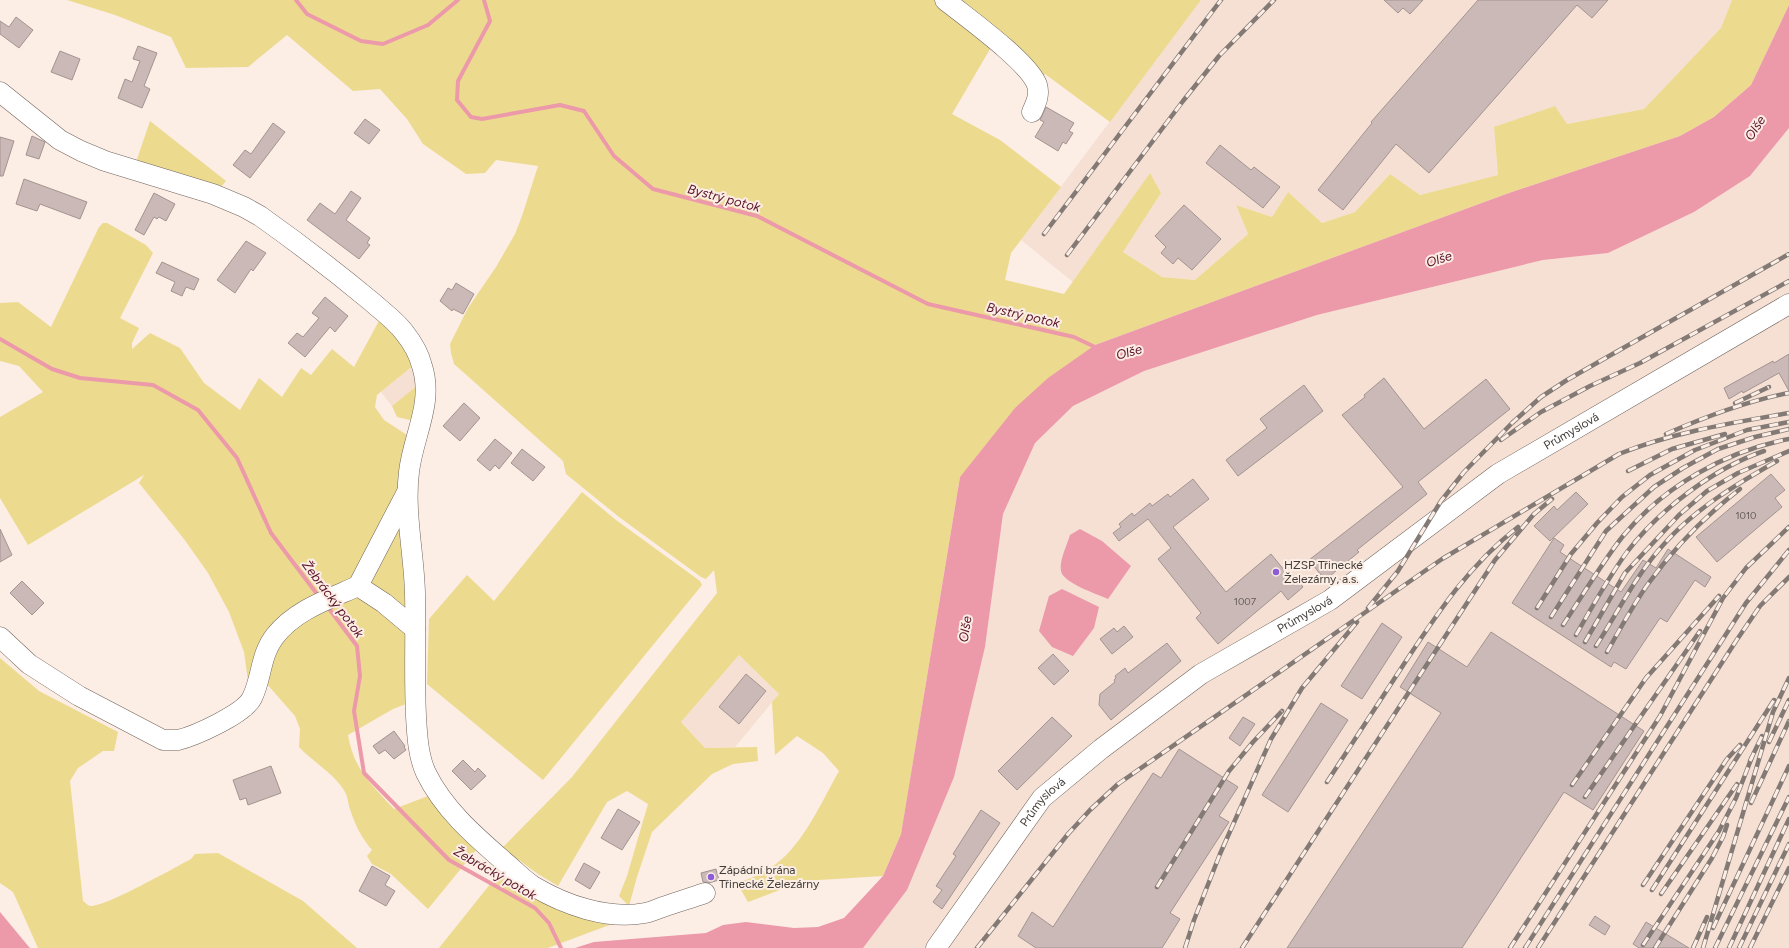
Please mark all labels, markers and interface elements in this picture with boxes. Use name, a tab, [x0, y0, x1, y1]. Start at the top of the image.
water label: Olše	[1741, 113, 1769, 143]
water label: Bystrý potok	[686, 181, 763, 215]
water label: Olše	[1424, 248, 1454, 270]
water label: Bystrý potok	[985, 299, 1062, 331]
water label: Olše	[1114, 341, 1144, 363]
street label: Průmyslová	[1541, 410, 1601, 453]
house number: 1010	[1735, 509, 1757, 522]
water label: Žebrácký potok	[299, 557, 367, 641]
place label: HZSP Třinecké Železárny, a.s.	[1284, 558, 1363, 586]
marker: HZSP Třinecké Železárny, a.s.	[1271, 567, 1281, 577]
street label: Průmyslová	[1275, 593, 1335, 636]
house number: 1007	[1234, 595, 1257, 608]
water label: Olše	[956, 615, 974, 643]
street label: Průmyslová	[1017, 775, 1068, 829]
water label: Žebrácký potok	[451, 843, 539, 903]
place label: Zápádní brána Třinecké Železárny	[719, 863, 820, 891]
marker: Zápádní brána Třinecké Železárny	[706, 872, 716, 882]

